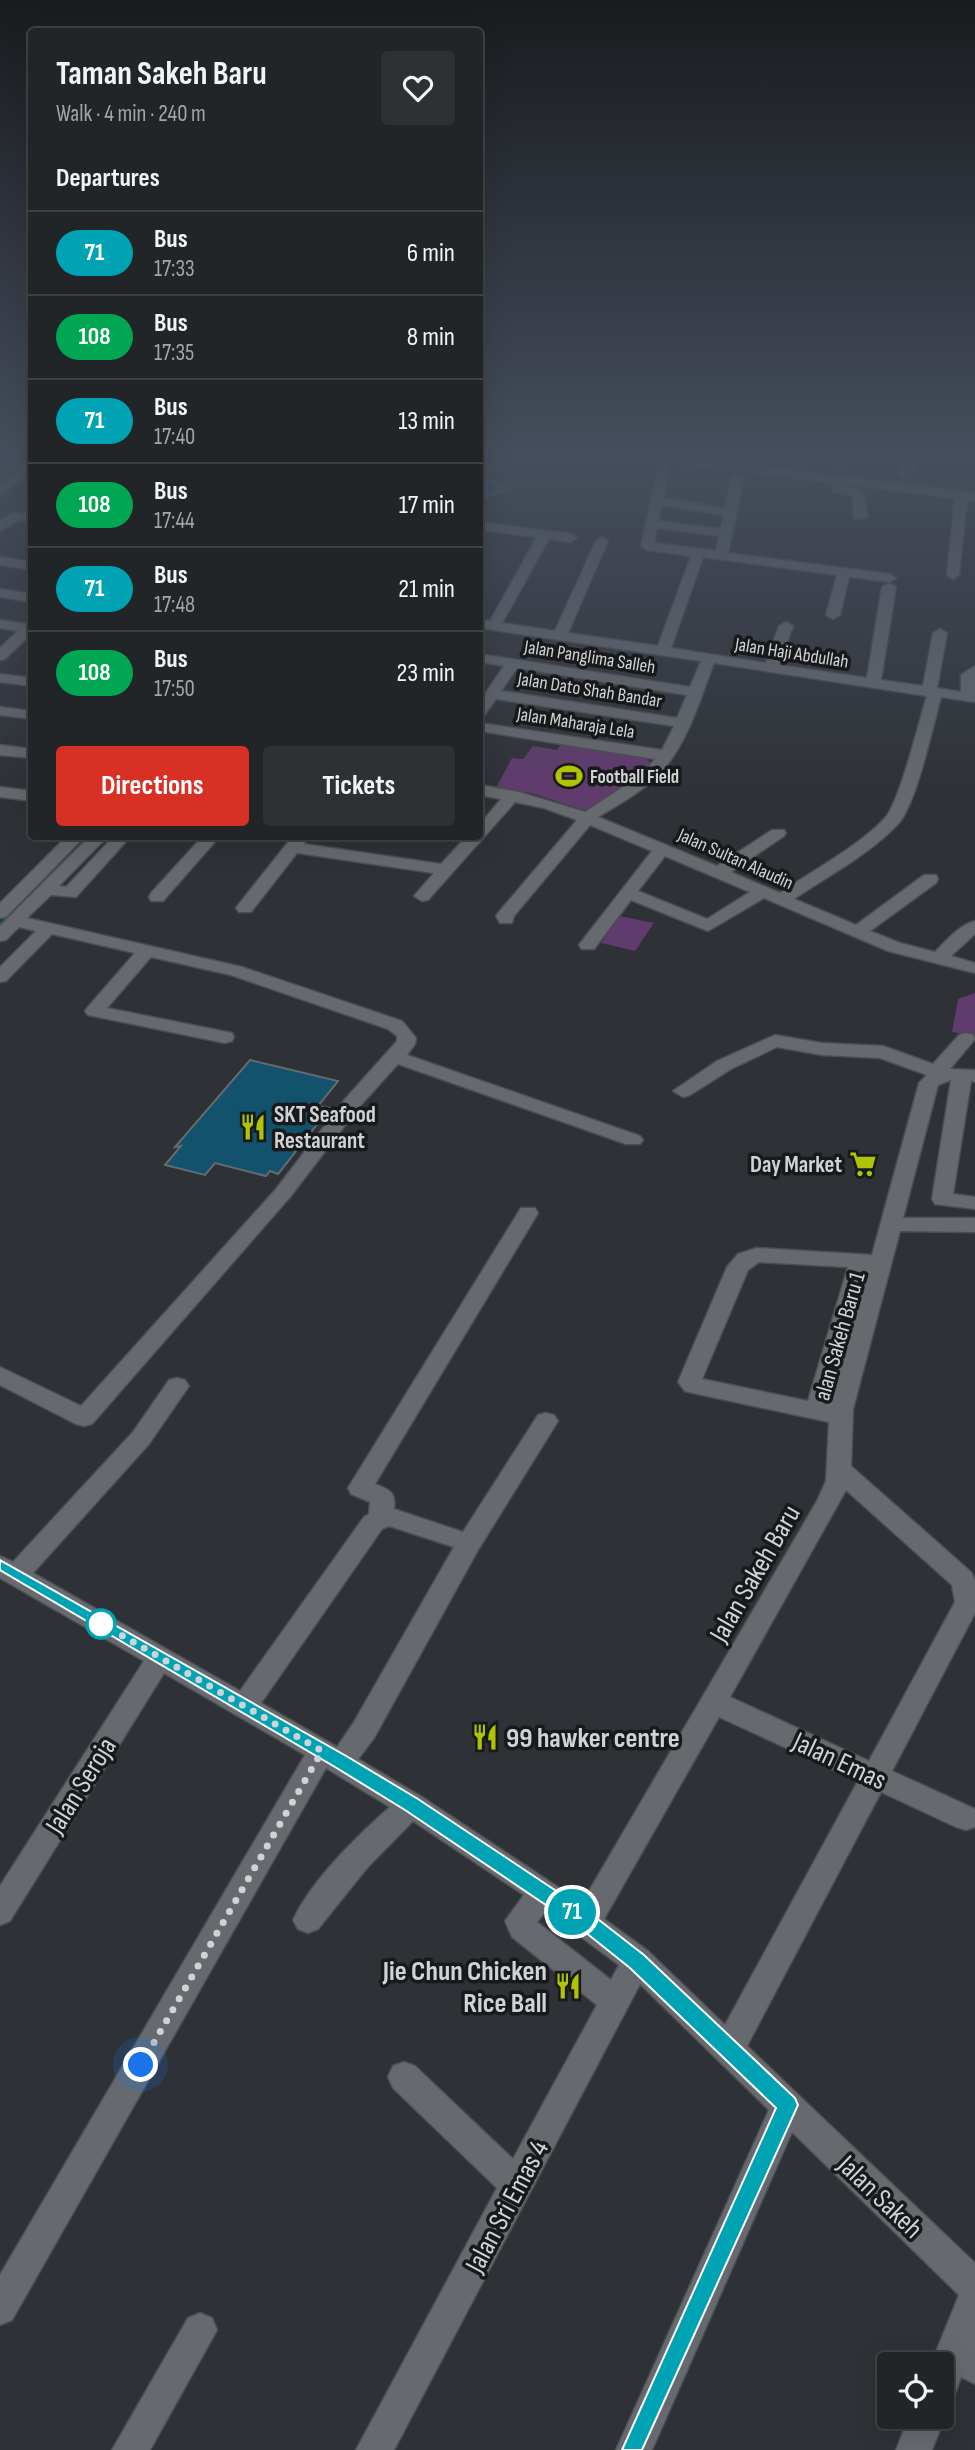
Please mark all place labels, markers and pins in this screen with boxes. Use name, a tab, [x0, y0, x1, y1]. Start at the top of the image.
sports icon: Football Field	[554, 761, 584, 791]
place label: Football Field	[590, 766, 679, 789]
place label: SKT Seafood Restaurant	[274, 1101, 376, 1155]
restaurant icon: SKT Seafood Restaurant	[238, 1112, 268, 1142]
supermarket icon: Day Market	[848, 1149, 878, 1179]
place label: Day Market	[750, 1151, 842, 1179]
unlabelled marker	[86, 1609, 116, 1639]
restaurant icon: 99 hawker centre	[470, 1722, 500, 1752]
place label: 99 hawker centre	[506, 1722, 680, 1755]
place label: Jie Chun Chicken Rice Ball	[382, 1955, 547, 2020]
restaurant icon: Jie Chun Chicken Rice Ball	[553, 1971, 583, 2001]

